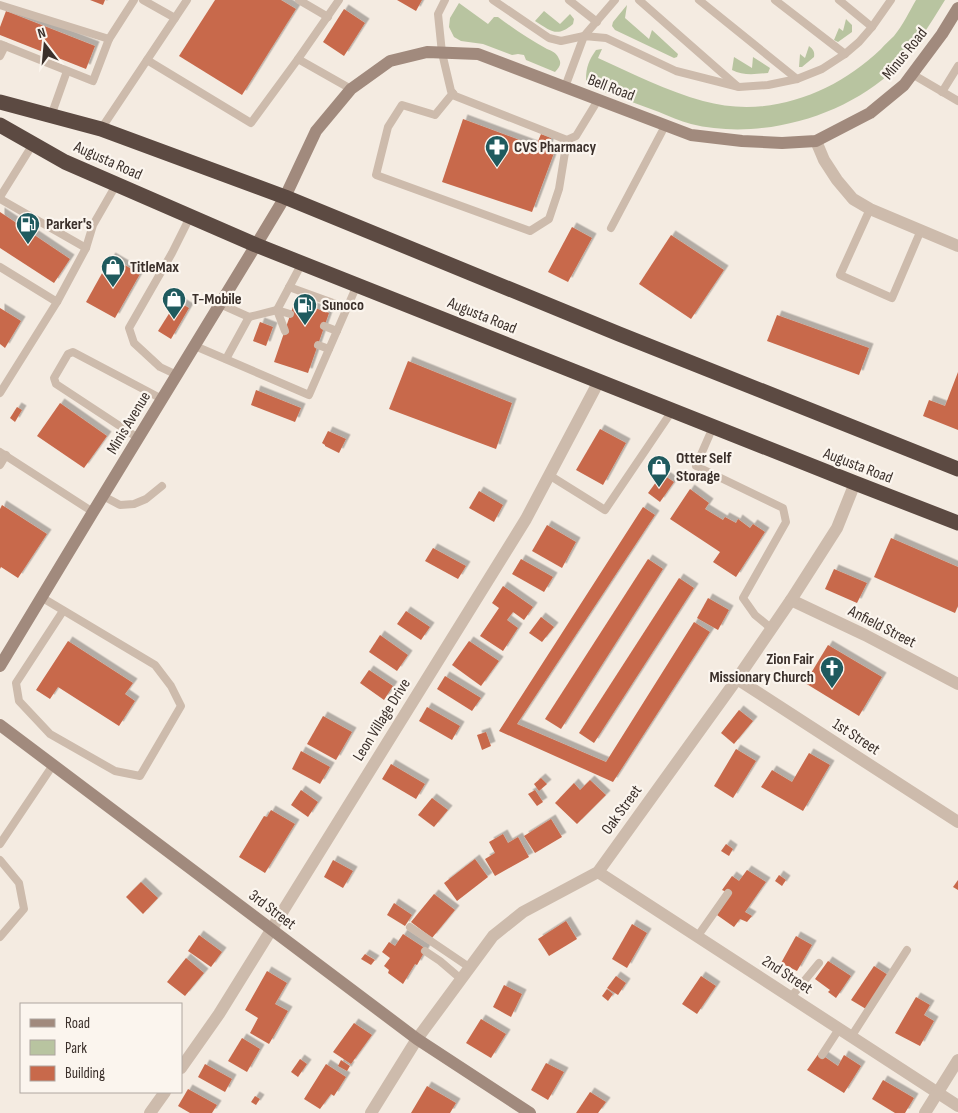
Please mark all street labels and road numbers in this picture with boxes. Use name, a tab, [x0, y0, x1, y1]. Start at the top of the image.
street label: Minus Road	[878, 24, 932, 84]
street label: Bell Road	[585, 70, 637, 106]
street label: Augusta Road	[70, 137, 145, 184]
street label: Augusta Road	[444, 293, 519, 338]
street label: Minis Avenue	[103, 388, 155, 458]
street label: Augusta Road	[820, 444, 895, 488]
street label: Anfield Street	[844, 601, 919, 652]
street label: Leon Village Drive	[349, 675, 415, 765]
street label: 1st Street	[829, 715, 883, 759]
street label: Oak Street	[598, 782, 646, 838]
street label: 3rd Street	[245, 886, 299, 934]
street label: 2nd Street	[758, 952, 816, 998]

